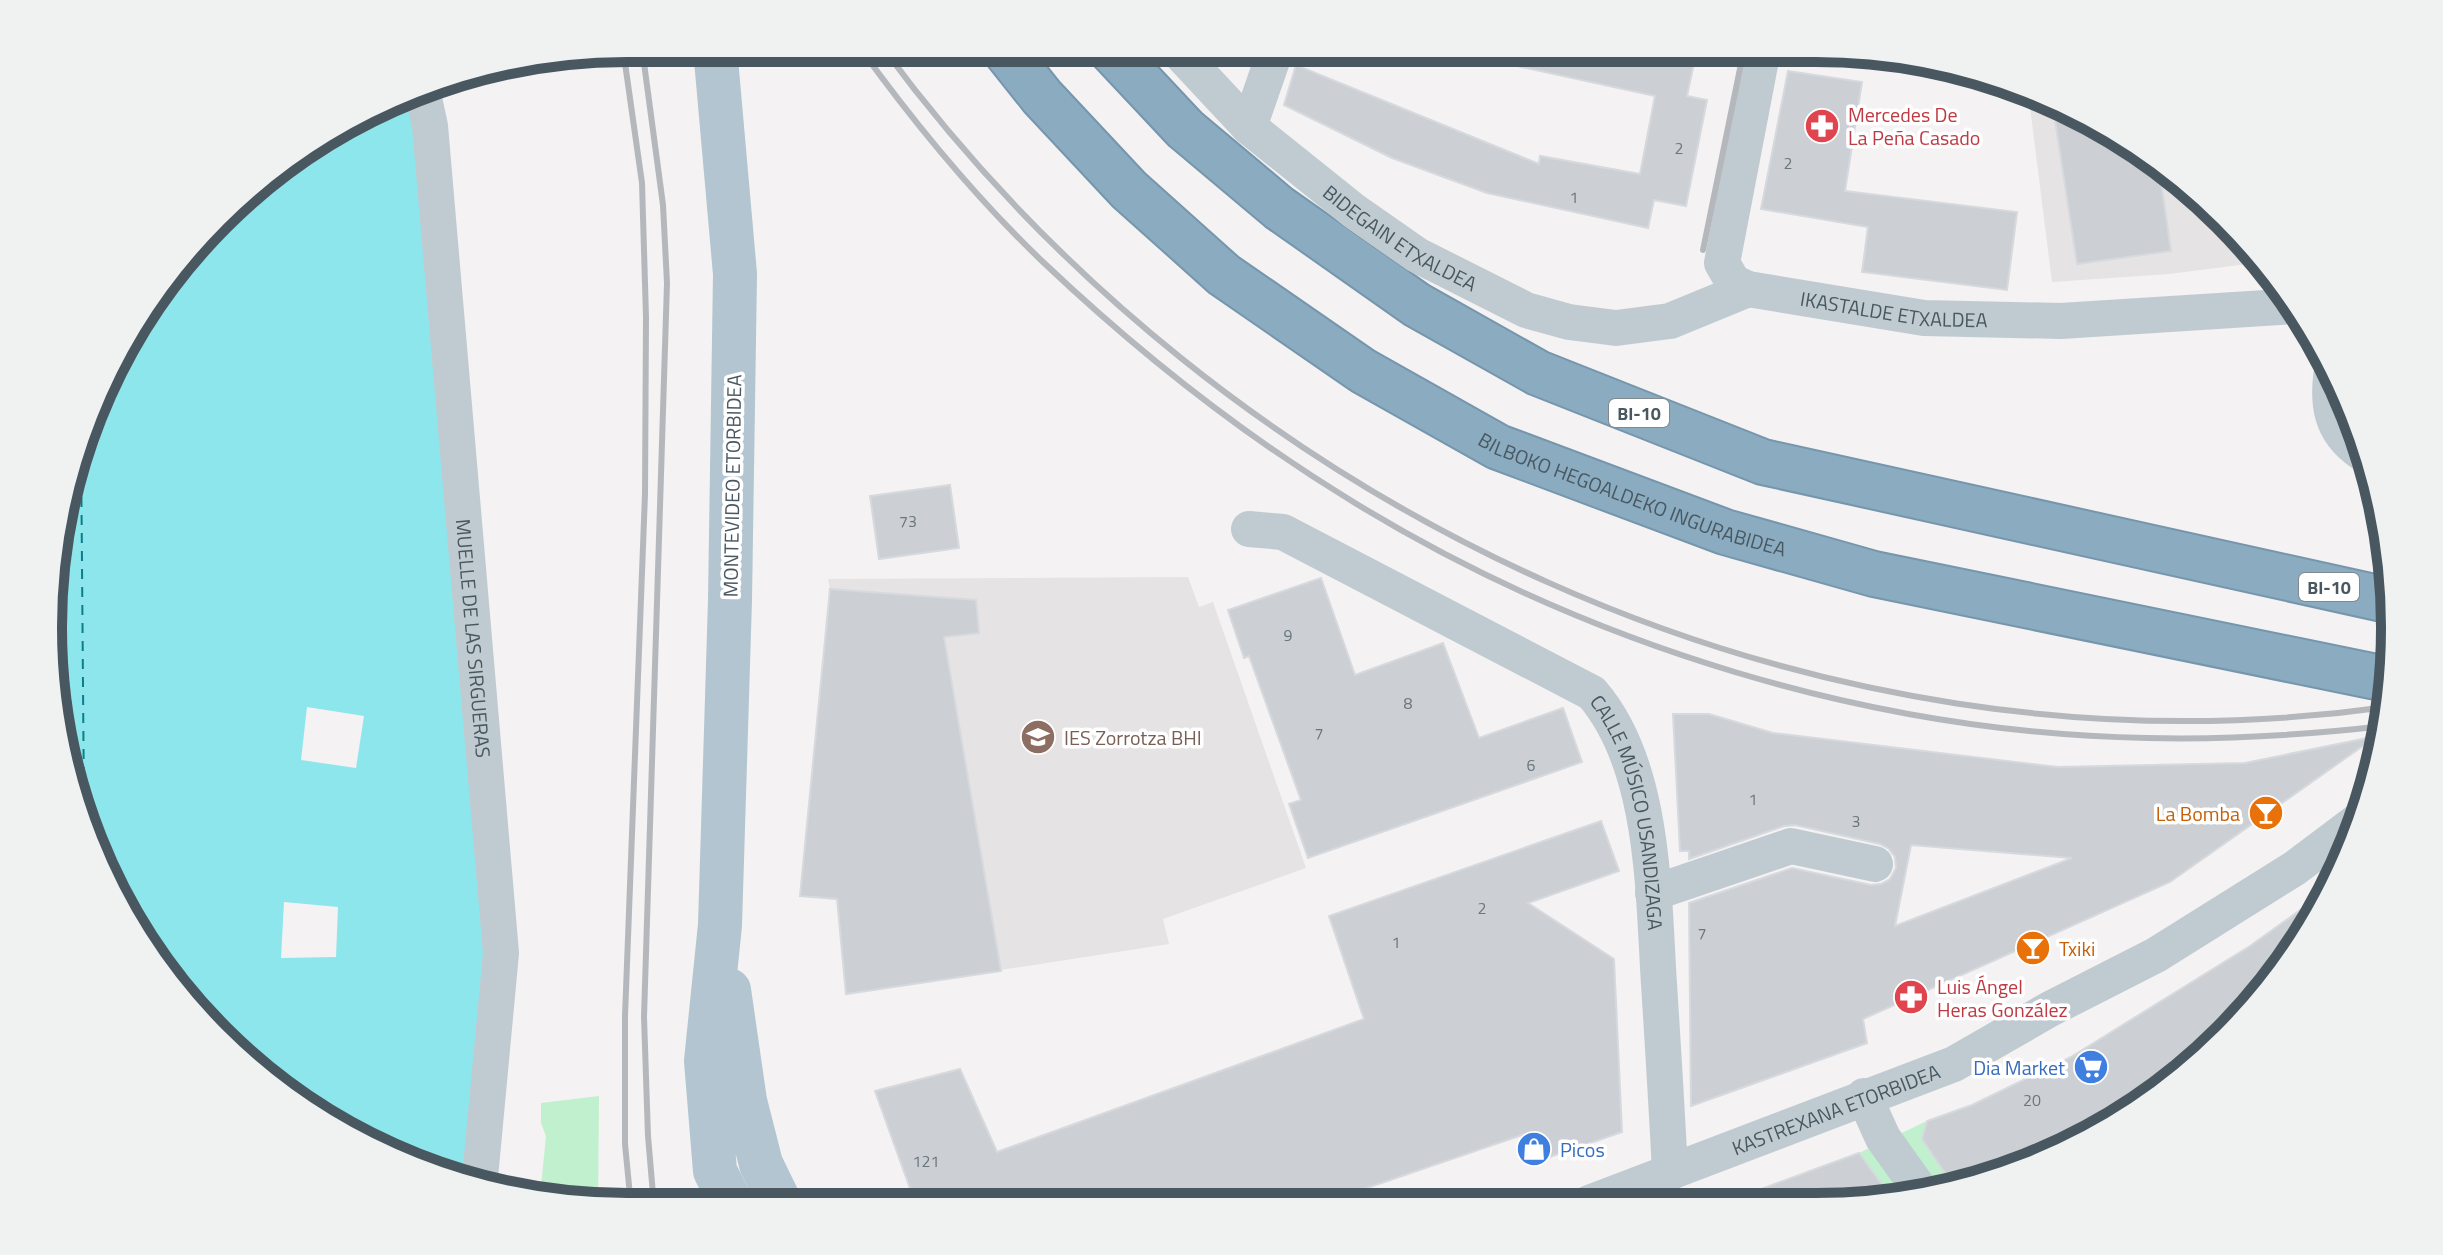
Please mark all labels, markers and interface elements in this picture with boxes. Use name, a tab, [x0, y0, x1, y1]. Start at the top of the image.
place label: Mercedes De La Peña Casado	[1848, 99, 1980, 153]
pharmacy icon: Mercedes De La Peña Casado	[1803, 107, 1841, 145]
house number: 2	[1675, 136, 1683, 160]
house number: 2	[1784, 151, 1792, 175]
street label: BIDEGAIN ETXALDEA	[1316, 177, 1483, 299]
house number: 1	[1570, 185, 1578, 209]
street label: IKASTALDE ETXALDEA	[1798, 282, 1988, 335]
street label: MONTEVIDEO ETORBIDEA	[715, 374, 749, 598]
road number: BI-10	[1609, 399, 1669, 427]
street label: BILBOKO HEGOALDEKO INGURABIDEA	[1473, 424, 1790, 564]
house number: 73	[899, 509, 917, 533]
street label: MUELLE DE LAS SIRGUERAS	[448, 518, 500, 759]
road number: BI-10	[2299, 573, 2359, 601]
house number: 9	[1284, 623, 1293, 647]
street label: CALLE MÚSICO USANDIZAGA	[1583, 687, 1672, 931]
house number: 8	[1404, 691, 1413, 715]
school or university icon: IES Zorrotza BHI	[1019, 718, 1057, 756]
house number: 7	[1315, 721, 1323, 745]
place label: IES Zorrotza BHI	[1064, 722, 1202, 753]
house number: 6	[1527, 753, 1536, 777]
house number: 1	[1749, 787, 1757, 811]
bar icon: La Bomba	[2247, 794, 2285, 832]
place label: La Bomba	[2156, 798, 2240, 829]
house number: 3	[1852, 809, 1860, 833]
house number: 2	[1478, 896, 1486, 920]
house number: 7	[1698, 921, 1706, 945]
bar icon: Txiki	[2014, 929, 2052, 967]
house number: 1	[1392, 930, 1400, 954]
place label: Txiki	[2059, 933, 2095, 964]
place label: Luis Ángel Heras González	[1937, 971, 2068, 1025]
pharmacy icon: Luis Ángel Heras González	[1892, 978, 1930, 1016]
supermarket icon: Dia Market	[2072, 1048, 2110, 1086]
place label: Dia Market	[1973, 1052, 2065, 1083]
street label: KASTREXANA ETORBIDEA	[1727, 1055, 1944, 1163]
house number: 20	[2023, 1088, 2041, 1112]
shop icon: Picos	[1515, 1130, 1553, 1168]
place label: Picos	[1560, 1134, 1605, 1165]
house number: 121	[913, 1149, 939, 1173]

